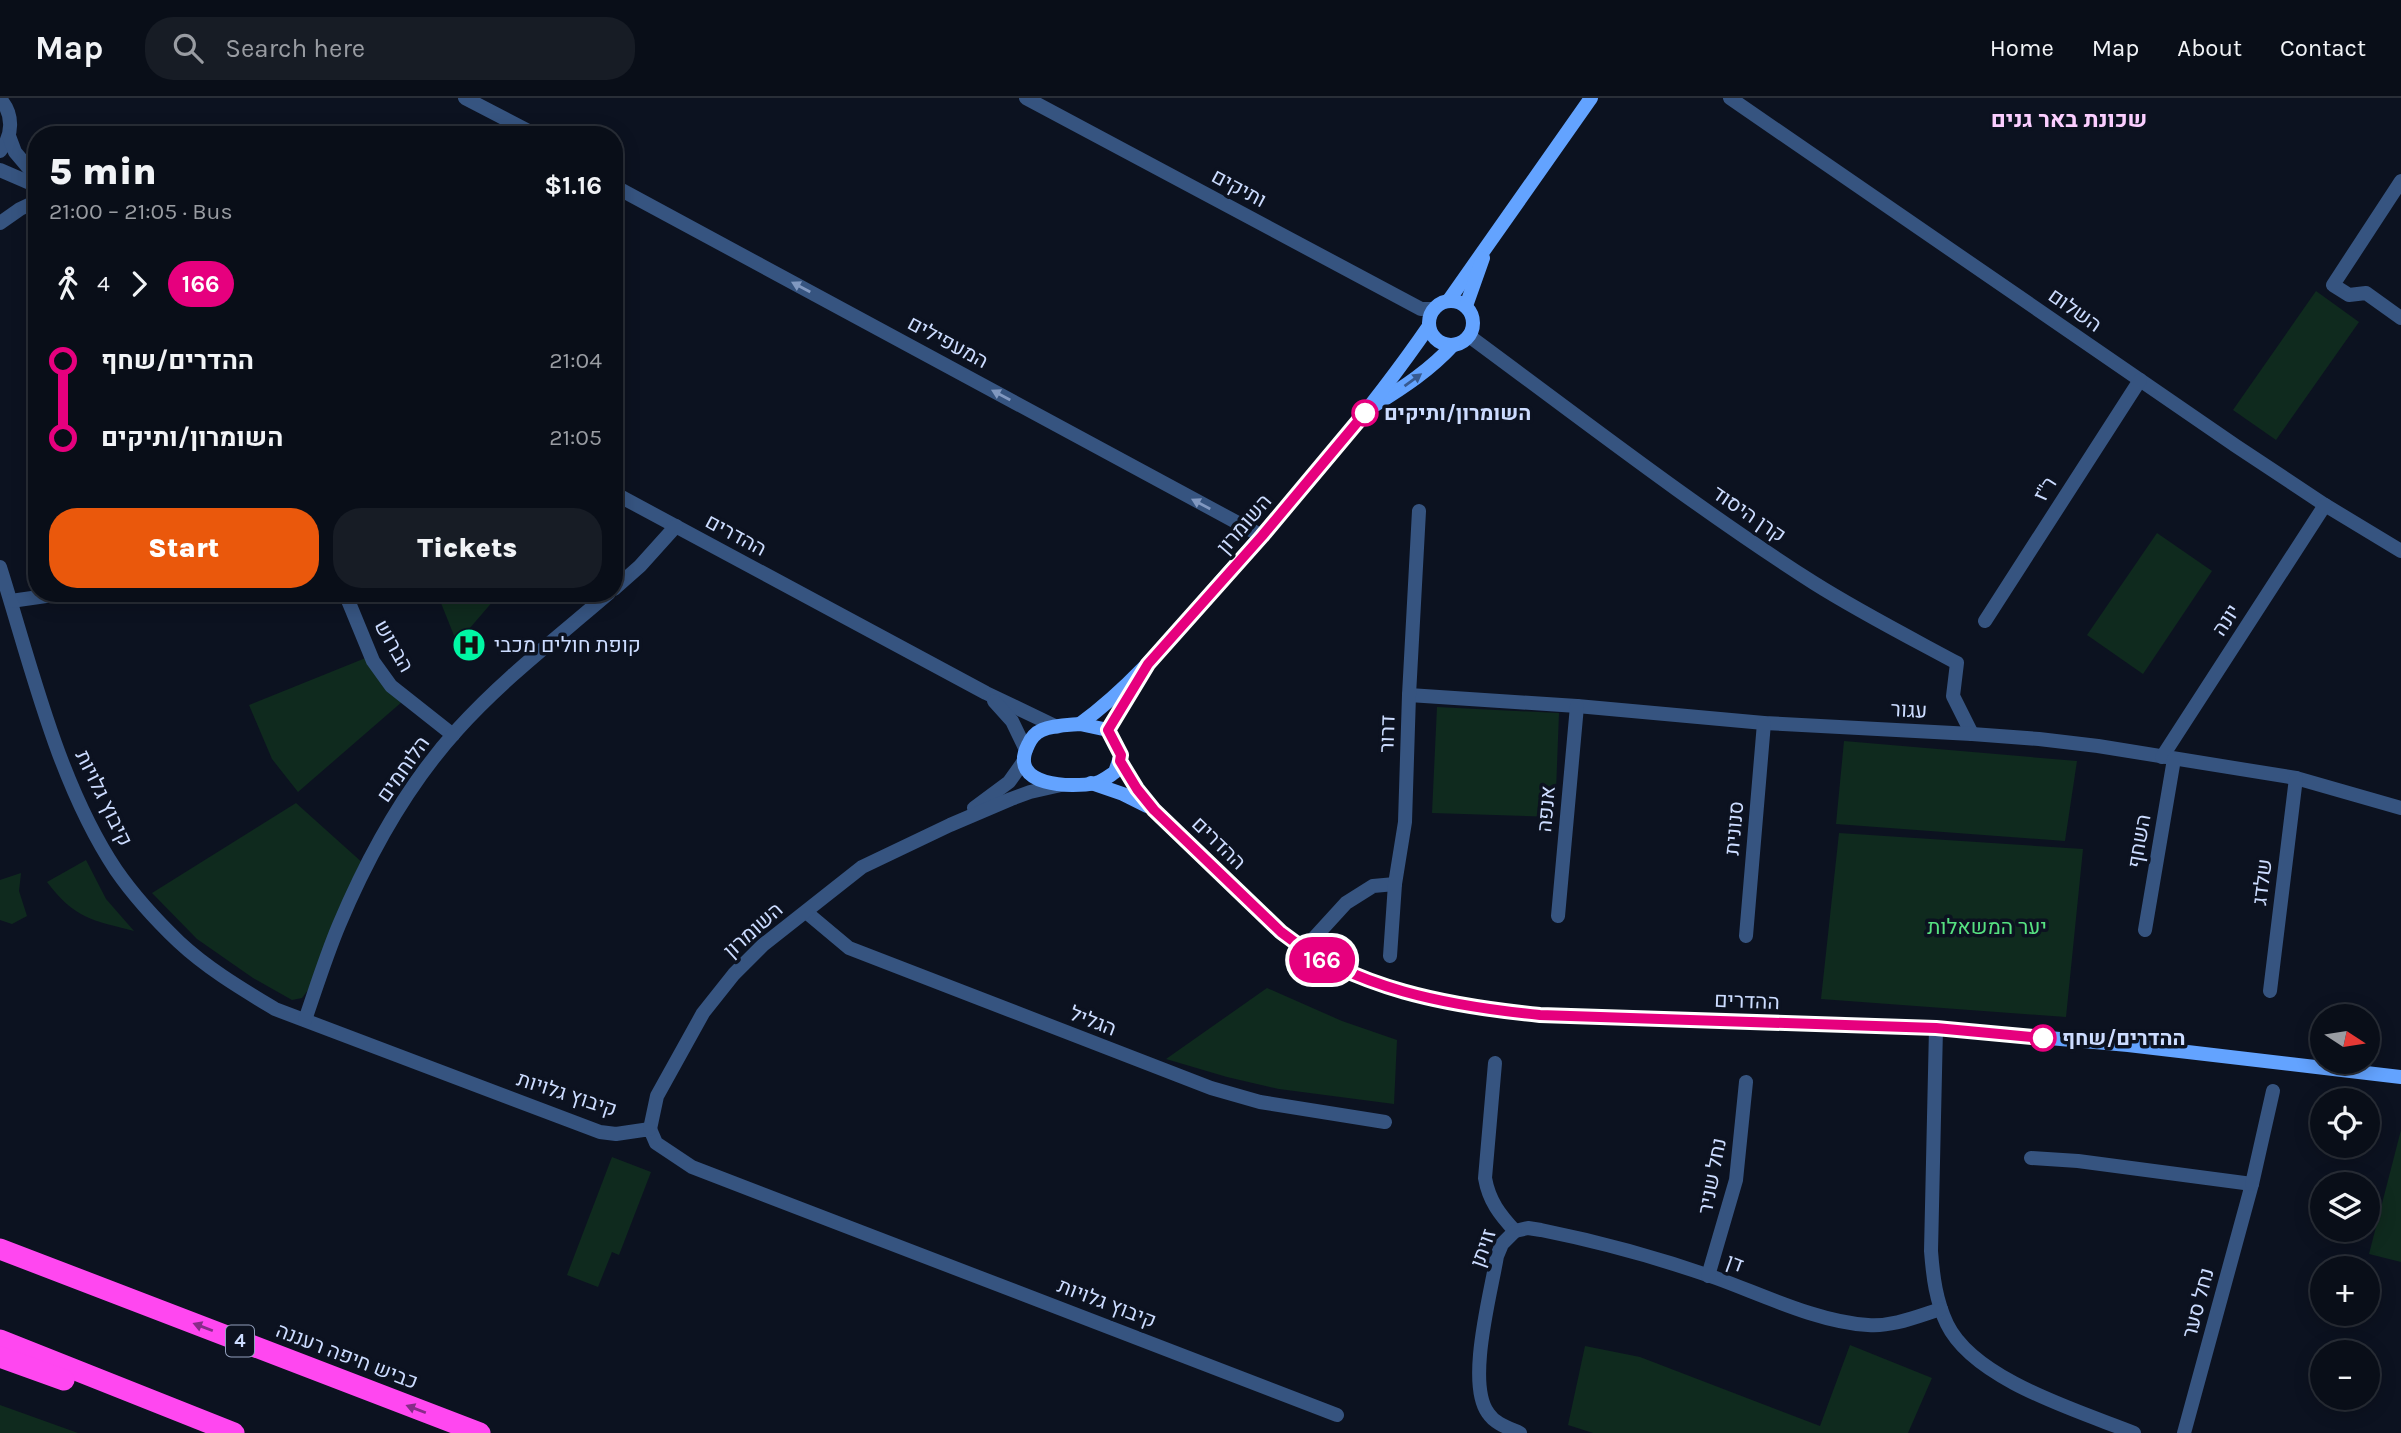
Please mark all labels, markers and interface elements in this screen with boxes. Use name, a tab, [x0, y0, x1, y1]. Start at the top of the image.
search box	[145, 17, 635, 80]
text: Map	[35, 29, 103, 67]
icon: search	[169, 29, 207, 67]
text: Search here	[225, 33, 365, 64]
text: Home	[1990, 34, 2054, 62]
text: Map	[2092, 34, 2139, 62]
text: About	[2177, 34, 2242, 62]
text: Contact	[2280, 34, 2366, 62]
district label: שכונת באר גנים	[1991, 106, 2147, 133]
text: 5 min	[49, 149, 157, 194]
street label: ותיקים	[1208, 164, 1270, 212]
text: $1.16	[544, 170, 602, 201]
text: 21:00 – 21:05 · Bus	[49, 198, 233, 225]
icon: walk	[49, 265, 87, 303]
icon: forward	[120, 265, 158, 303]
text: 4	[97, 270, 110, 297]
text: 166	[182, 270, 220, 298]
one-way arrow	[792, 281, 811, 293]
street label: השלום	[2044, 283, 2106, 337]
street label: המעפילים	[904, 311, 992, 373]
text: ההדרים/שחף	[101, 345, 254, 376]
text: 21:04	[549, 347, 602, 374]
one-way arrow	[1404, 373, 1422, 387]
one-way arrow	[992, 389, 1011, 401]
marker: השומרון/ותיקים	[1352, 400, 1378, 426]
place label: השומרון/ותיקים	[1384, 401, 1531, 425]
text: השומרון/ותיקים	[101, 422, 283, 453]
text: 21:05	[549, 424, 602, 451]
street label: ר"ז	[2028, 472, 2062, 506]
street label: קרן היסוד	[1708, 481, 1790, 547]
street label: השומרון	[1212, 489, 1276, 559]
one-way arrow	[1191, 498, 1211, 510]
button: Start	[49, 508, 319, 588]
button: Tickets	[333, 508, 602, 588]
street label: ההדרים	[701, 509, 771, 561]
street label: יונה	[2207, 600, 2245, 640]
street label: הברוש	[369, 615, 419, 677]
hospital icon: קופת חולים מכבי	[450, 626, 488, 664]
place label: קופת חולים מכבי	[494, 633, 641, 657]
street label: עגור	[1890, 697, 1928, 723]
street label: דרור	[1374, 715, 1400, 753]
street label: הלוחמים	[372, 731, 434, 807]
street label: קיבוץ גלויות	[71, 746, 137, 850]
street label: אנפה	[1532, 785, 1560, 833]
street label: סנונית	[1720, 800, 1748, 856]
street label: ההדרים	[1187, 812, 1251, 874]
street label: השחף	[2122, 812, 2156, 870]
street label: שלדג	[2247, 857, 2277, 907]
street label: השומרון	[719, 897, 787, 963]
park label: יער המשאלות	[1927, 915, 2047, 939]
line badge: 166	[1282, 937, 1362, 983]
text: 166	[1303, 946, 1341, 974]
street label: ההדרים	[1714, 988, 1780, 1014]
street label: הגליל	[1066, 1001, 1120, 1041]
north arrow	[2310, 1004, 2380, 1074]
map controls	[2310, 1004, 2380, 1410]
marker: ההדרים/שחף	[2030, 1025, 2056, 1051]
place label: ההדרים/שחף	[2062, 1026, 2186, 1050]
street label: קיבוץ גלויות	[514, 1067, 620, 1121]
button: locate	[2310, 1088, 2380, 1158]
street label: נחל שניר	[1693, 1136, 1731, 1216]
button: layers	[2310, 1172, 2380, 1242]
street label: זויתן	[1465, 1226, 1501, 1270]
street label: דן	[1723, 1249, 1747, 1277]
button: +	[2310, 1256, 2380, 1326]
street label: נחל סער	[2177, 1265, 2219, 1341]
street label: קיבוץ גלויות	[1054, 1273, 1160, 1333]
street label: כביש חיפה רעננה	[273, 1318, 421, 1394]
one-way arrow	[193, 1321, 214, 1332]
road number: 4	[226, 1326, 254, 1357]
button: −	[2310, 1340, 2380, 1410]
one-way arrow	[405, 1403, 426, 1414]

